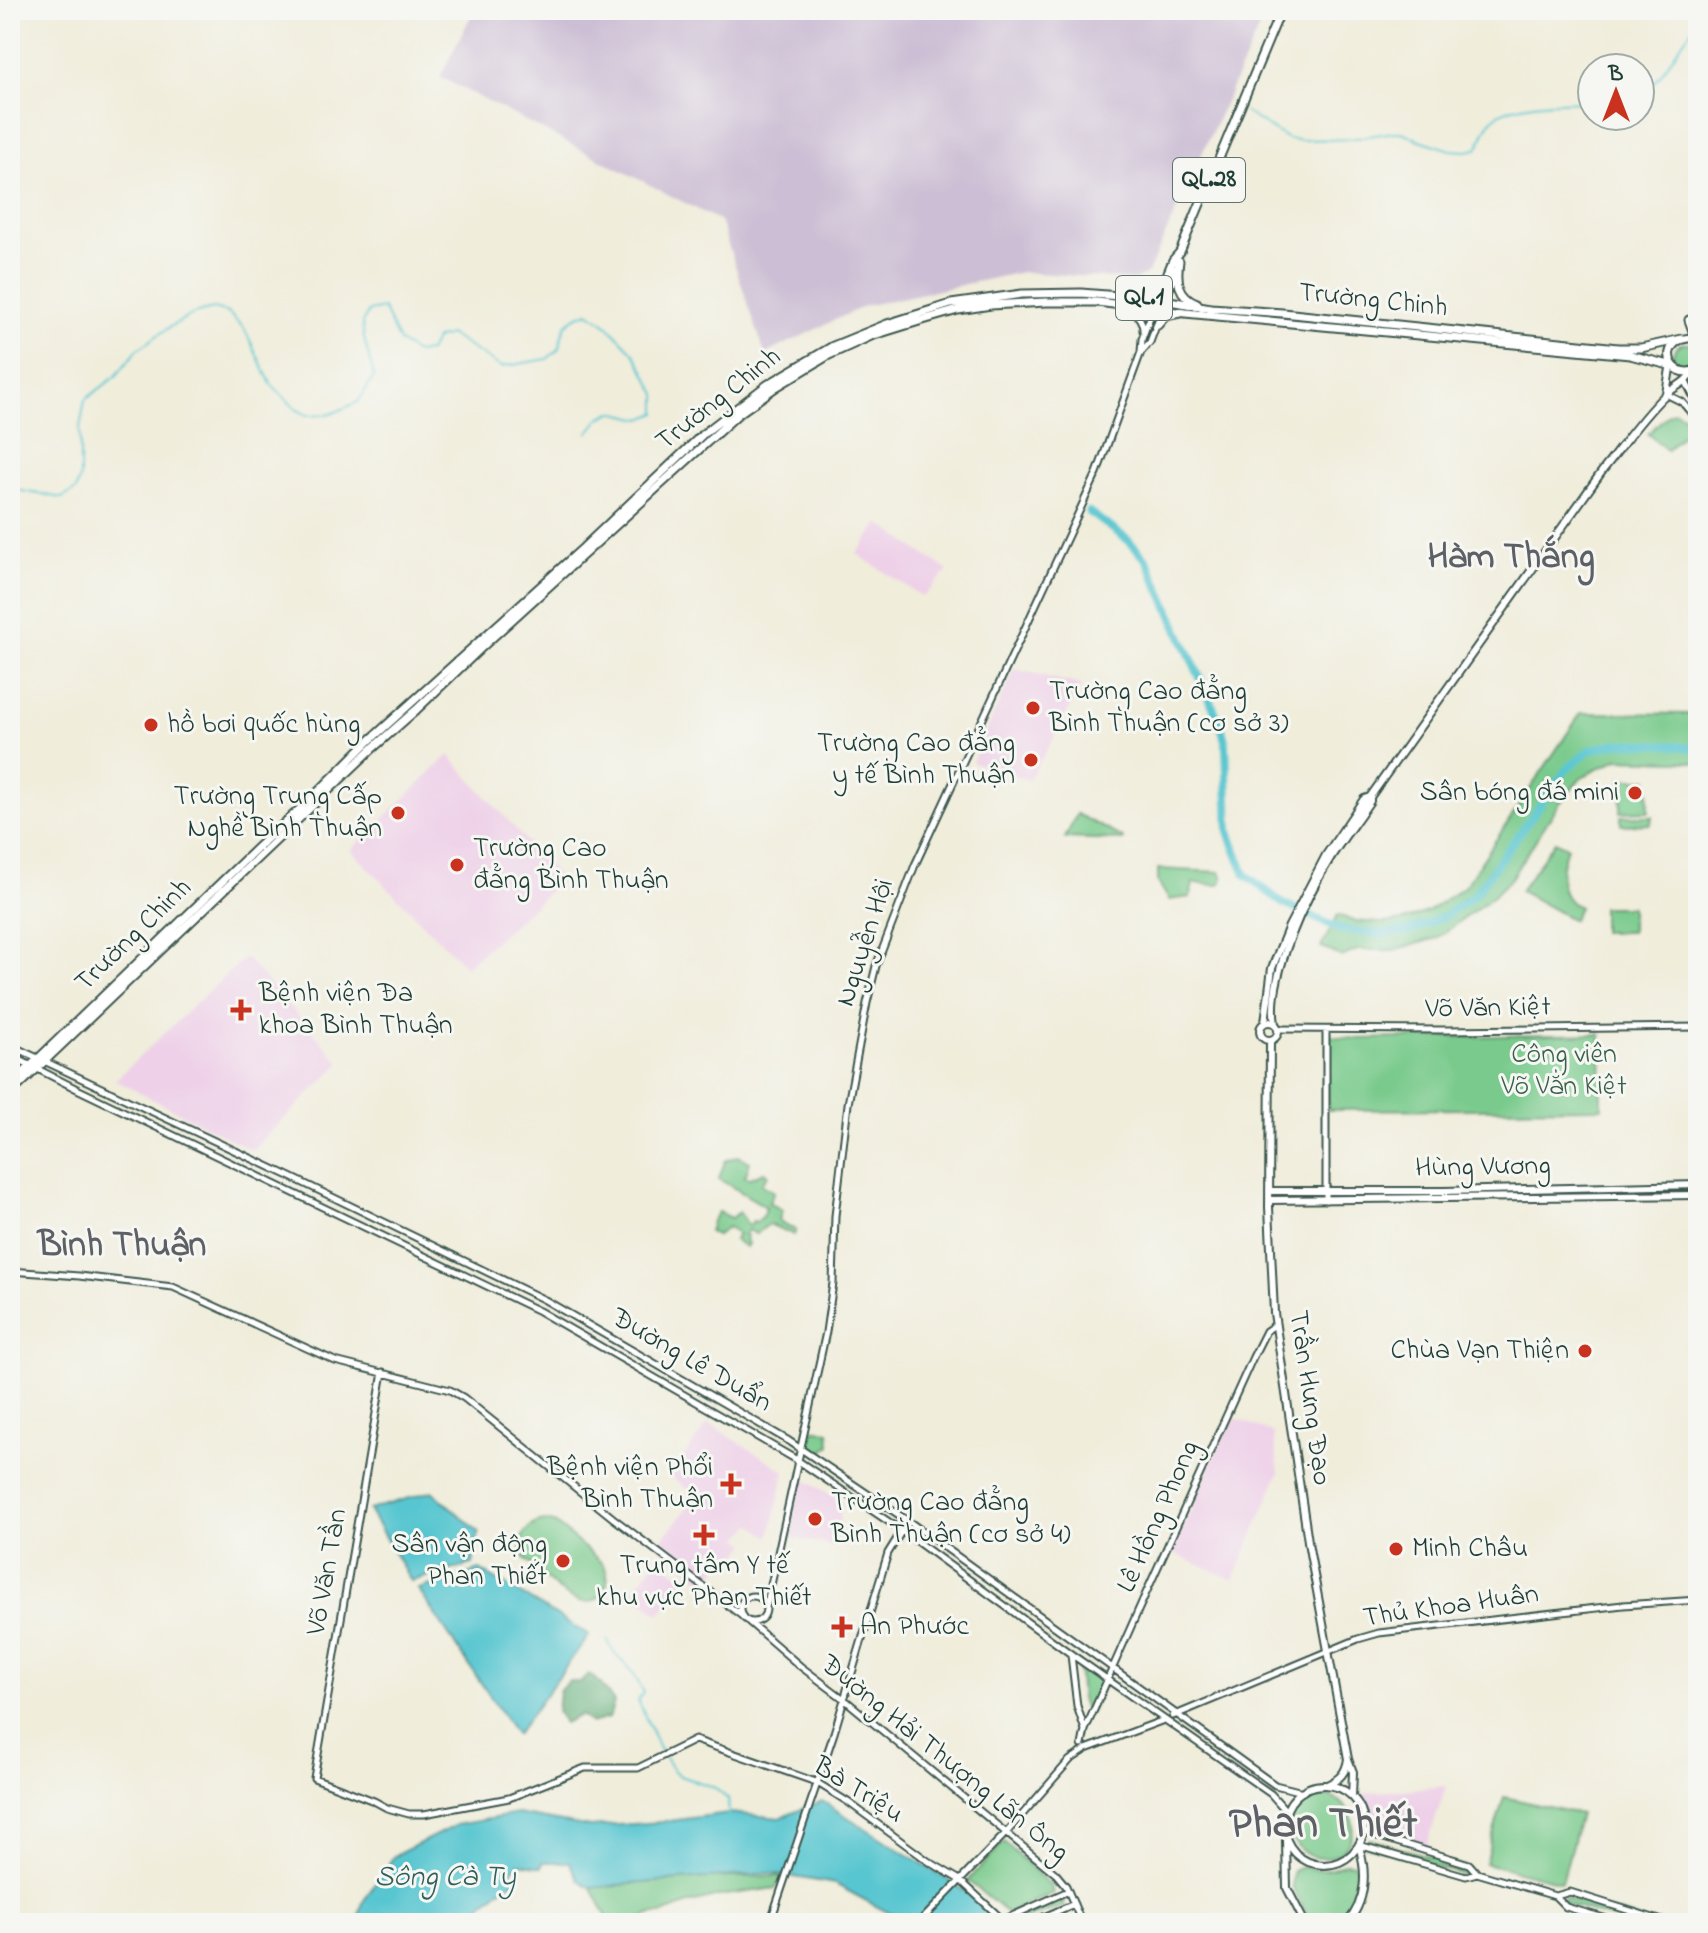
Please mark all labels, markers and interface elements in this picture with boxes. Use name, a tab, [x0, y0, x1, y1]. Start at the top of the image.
north arrow	[1576, 52, 1656, 132]
text: B	[1608, 59, 1624, 91]
road number: QL.28	[1173, 158, 1245, 202]
street label: Trường Chinh	[1297, 273, 1449, 329]
road number: QL.1	[1116, 276, 1172, 320]
street label: Trường Chinh	[647, 338, 791, 462]
district label: Hàm Thắng	[1427, 532, 1595, 586]
place label: Trường Cao đẳng Bình Thuận (cơ sở 3)	[1048, 672, 1289, 745]
marker: Trường Cao đẳng Bình Thuận (cơ sở 3)	[1024, 699, 1042, 717]
place label: hồ bơi quốc hùng	[167, 705, 360, 746]
marker: hồ bơi quốc hùng	[142, 716, 160, 734]
place label: Trường Cao đẳng y tế Bình Thuận	[817, 724, 1015, 797]
marker: Trường Cao đẳng y tế Bình Thuận	[1022, 751, 1040, 769]
place label: Sân bóng đá mini	[1420, 773, 1619, 814]
place label: Trường Trung Cấp Nghề Bình Thuận	[174, 777, 382, 850]
marker: Sân bóng đá mini	[1626, 784, 1644, 802]
marker: Trường Trung Cấp Nghề Bình Thuận	[389, 804, 407, 822]
place label: Trường Cao đẳng Bình Thuận	[473, 829, 669, 902]
marker: Trường Cao đẳng Bình Thuận	[448, 856, 466, 874]
street label: Trường Chinh	[66, 869, 202, 1003]
street label: Nguyễn Hội	[826, 874, 906, 1012]
place label: Bệnh viện Đa khoa Bình Thuận	[258, 974, 452, 1047]
street label: Võ Văn Kiệt	[1424, 987, 1551, 1031]
marker: Bệnh viện Đa khoa Bình Thuận	[230, 999, 252, 1021]
park label: Công viên Võ Văn Kiệt	[1500, 1035, 1627, 1108]
street label: Hùng Vương	[1415, 1146, 1551, 1190]
district label: Bình Thuận	[36, 1220, 206, 1273]
street label: Đường Lê Duẩn	[602, 1298, 779, 1424]
street label: Trần Hưng Đạo	[1276, 1308, 1342, 1488]
place label: Chùa Vạn Thiện	[1391, 1331, 1569, 1372]
marker: Chùa Vạn Thiện	[1576, 1342, 1594, 1360]
street label: Lê Hồng Phong	[1107, 1434, 1211, 1600]
place label: Bệnh viện Phổi Bình Thuận	[546, 1448, 713, 1521]
marker: Bệnh viện Phổi Bình Thuận	[720, 1473, 742, 1495]
place label: Trường Cao đẳng Bình Thuận (cơ sở 4)	[830, 1483, 1071, 1556]
street label: Võ Văn Tần	[297, 1505, 359, 1639]
marker: Trường Cao đẳng Bình Thuận (cơ sở 4)	[806, 1510, 824, 1528]
marker: Trung tâm Y tế khu vực Phan Thiết	[693, 1524, 715, 1546]
place label: Sân vận động Phan Thiết	[392, 1525, 547, 1598]
place label: Minh Châu	[1412, 1529, 1528, 1570]
marker: Minh Châu	[1387, 1540, 1405, 1558]
place label: Trung tâm Y tế khu vực Phan Thiết	[597, 1546, 811, 1619]
marker: Sân vận động Phan Thiết	[554, 1552, 572, 1570]
street label: Thủ Khoa Huân	[1361, 1574, 1541, 1640]
place label: An Phước	[860, 1607, 969, 1648]
marker: An Phước	[831, 1616, 853, 1638]
street label: Đường Hải Thượng Lãn Ông	[810, 1645, 1077, 1873]
street label: Bà Triệu	[804, 1747, 911, 1835]
district label: Phan Thiết	[1229, 1793, 1418, 1857]
water label: Sông Cà Ty	[374, 1856, 516, 1900]

